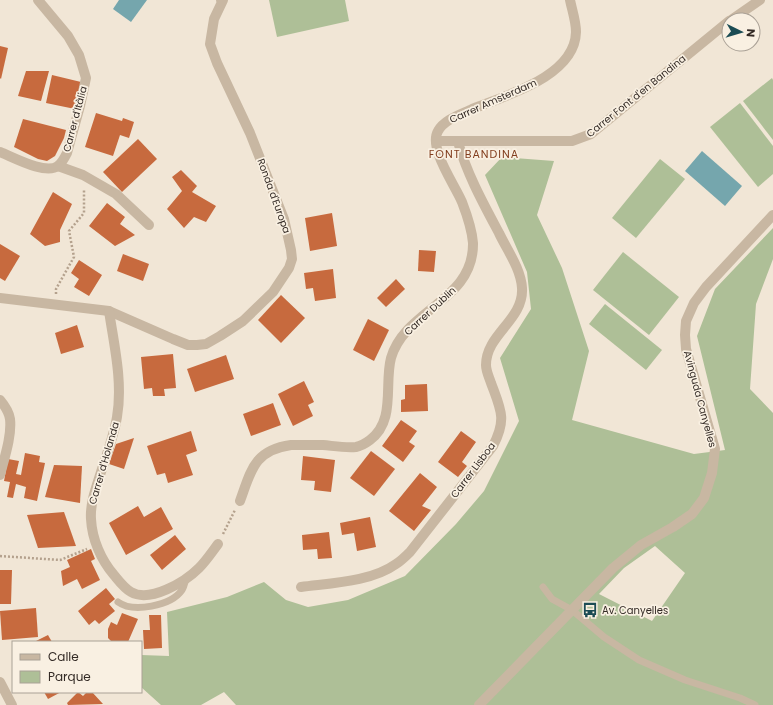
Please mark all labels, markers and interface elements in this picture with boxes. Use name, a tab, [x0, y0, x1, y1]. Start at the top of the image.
north arrow	[721, 12, 761, 52]
text: N	[743, 28, 759, 38]
street label: Carrer Font d'en Bandina	[583, 51, 689, 141]
street label: Carrer Amsterdam	[447, 75, 539, 127]
street label: Carrer d'Itàlia	[59, 84, 91, 154]
district label: FONT BANDINA	[429, 146, 519, 162]
street label: Ronda d'Europa	[254, 157, 294, 235]
street label: Carrer Dublin	[401, 283, 459, 339]
street label: Avinguda Canyelles	[680, 349, 720, 449]
street label: Carrer d'Holanda	[85, 420, 123, 506]
street label: Carrer Lisboa	[447, 439, 499, 501]
bus stop icon: Av. Canyelles	[581, 601, 599, 619]
place label: Av. Canyelles	[602, 603, 668, 618]
legend	[12, 641, 142, 693]
text: Calle	[48, 648, 79, 665]
text: Parque	[48, 668, 91, 685]

